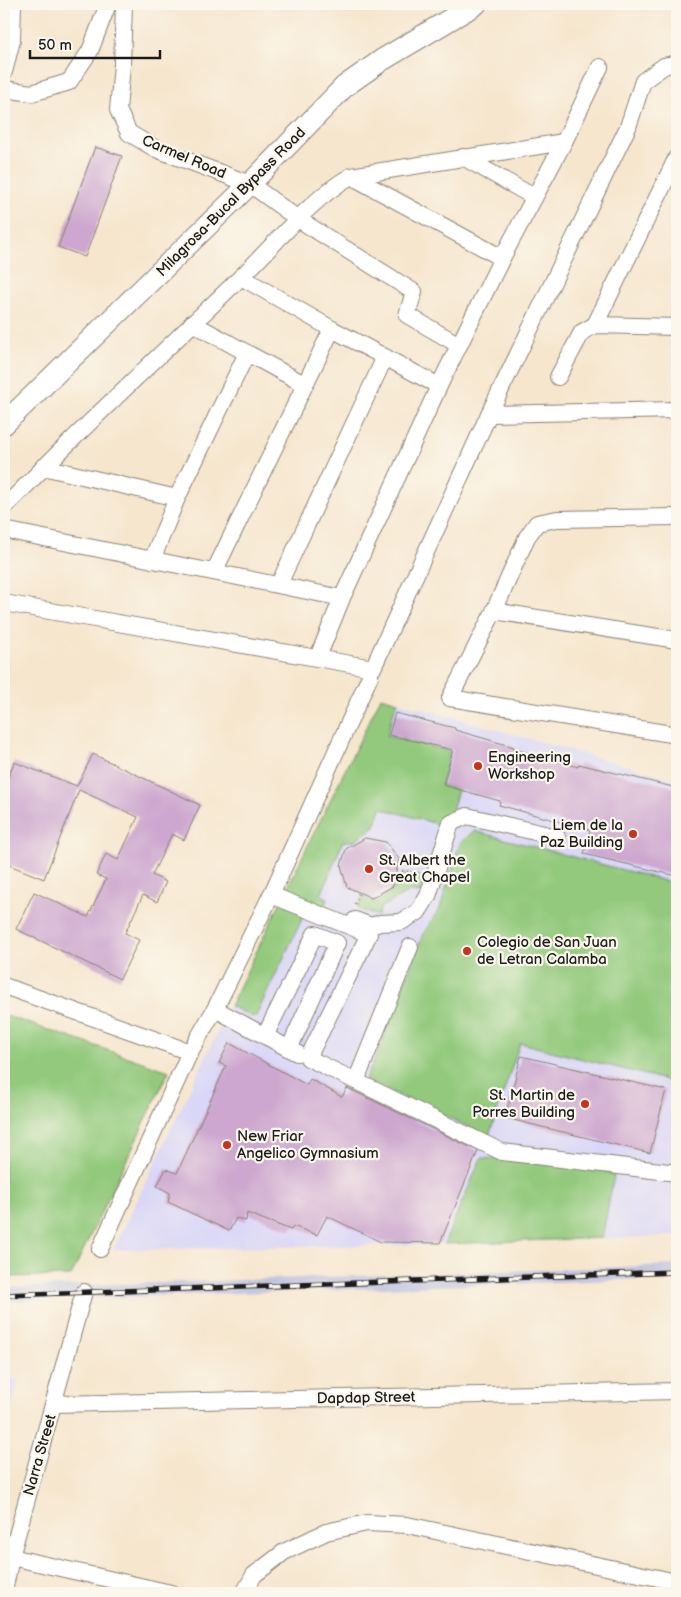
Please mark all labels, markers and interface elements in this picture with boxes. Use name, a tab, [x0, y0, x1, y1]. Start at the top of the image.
scale bar	[30, 28, 160, 60]
text: 50 m	[38, 36, 72, 55]
street label: Milagrosa-Bucal Bypass Road	[152, 123, 310, 281]
street label: Carmel Road	[139, 131, 229, 183]
place label: Engineering Workshop	[488, 748, 571, 784]
marker: Engineering Workshop	[472, 760, 484, 772]
place label: Liem de la Paz Building	[540, 816, 623, 852]
marker: Liem de la Paz Building	[627, 828, 639, 840]
place label: St. Albert the Great Chapel	[379, 851, 470, 887]
marker: St. Albert the Great Chapel	[363, 863, 375, 875]
place label: Colegio de San Juan de Letran Calamba	[477, 933, 617, 969]
marker: Colegio de San Juan de Letran Calamba	[461, 945, 473, 957]
place label: St. Martin de Porres Building	[472, 1086, 575, 1122]
marker: St. Martin de Porres Building	[579, 1098, 591, 1110]
place label: New Friar Angelico Gymnasium	[237, 1127, 379, 1163]
marker: New Friar Angelico Gymnasium	[221, 1139, 233, 1151]
street label: Dapdap Street	[317, 1388, 416, 1408]
street label: Narra Street	[19, 1412, 61, 1498]

